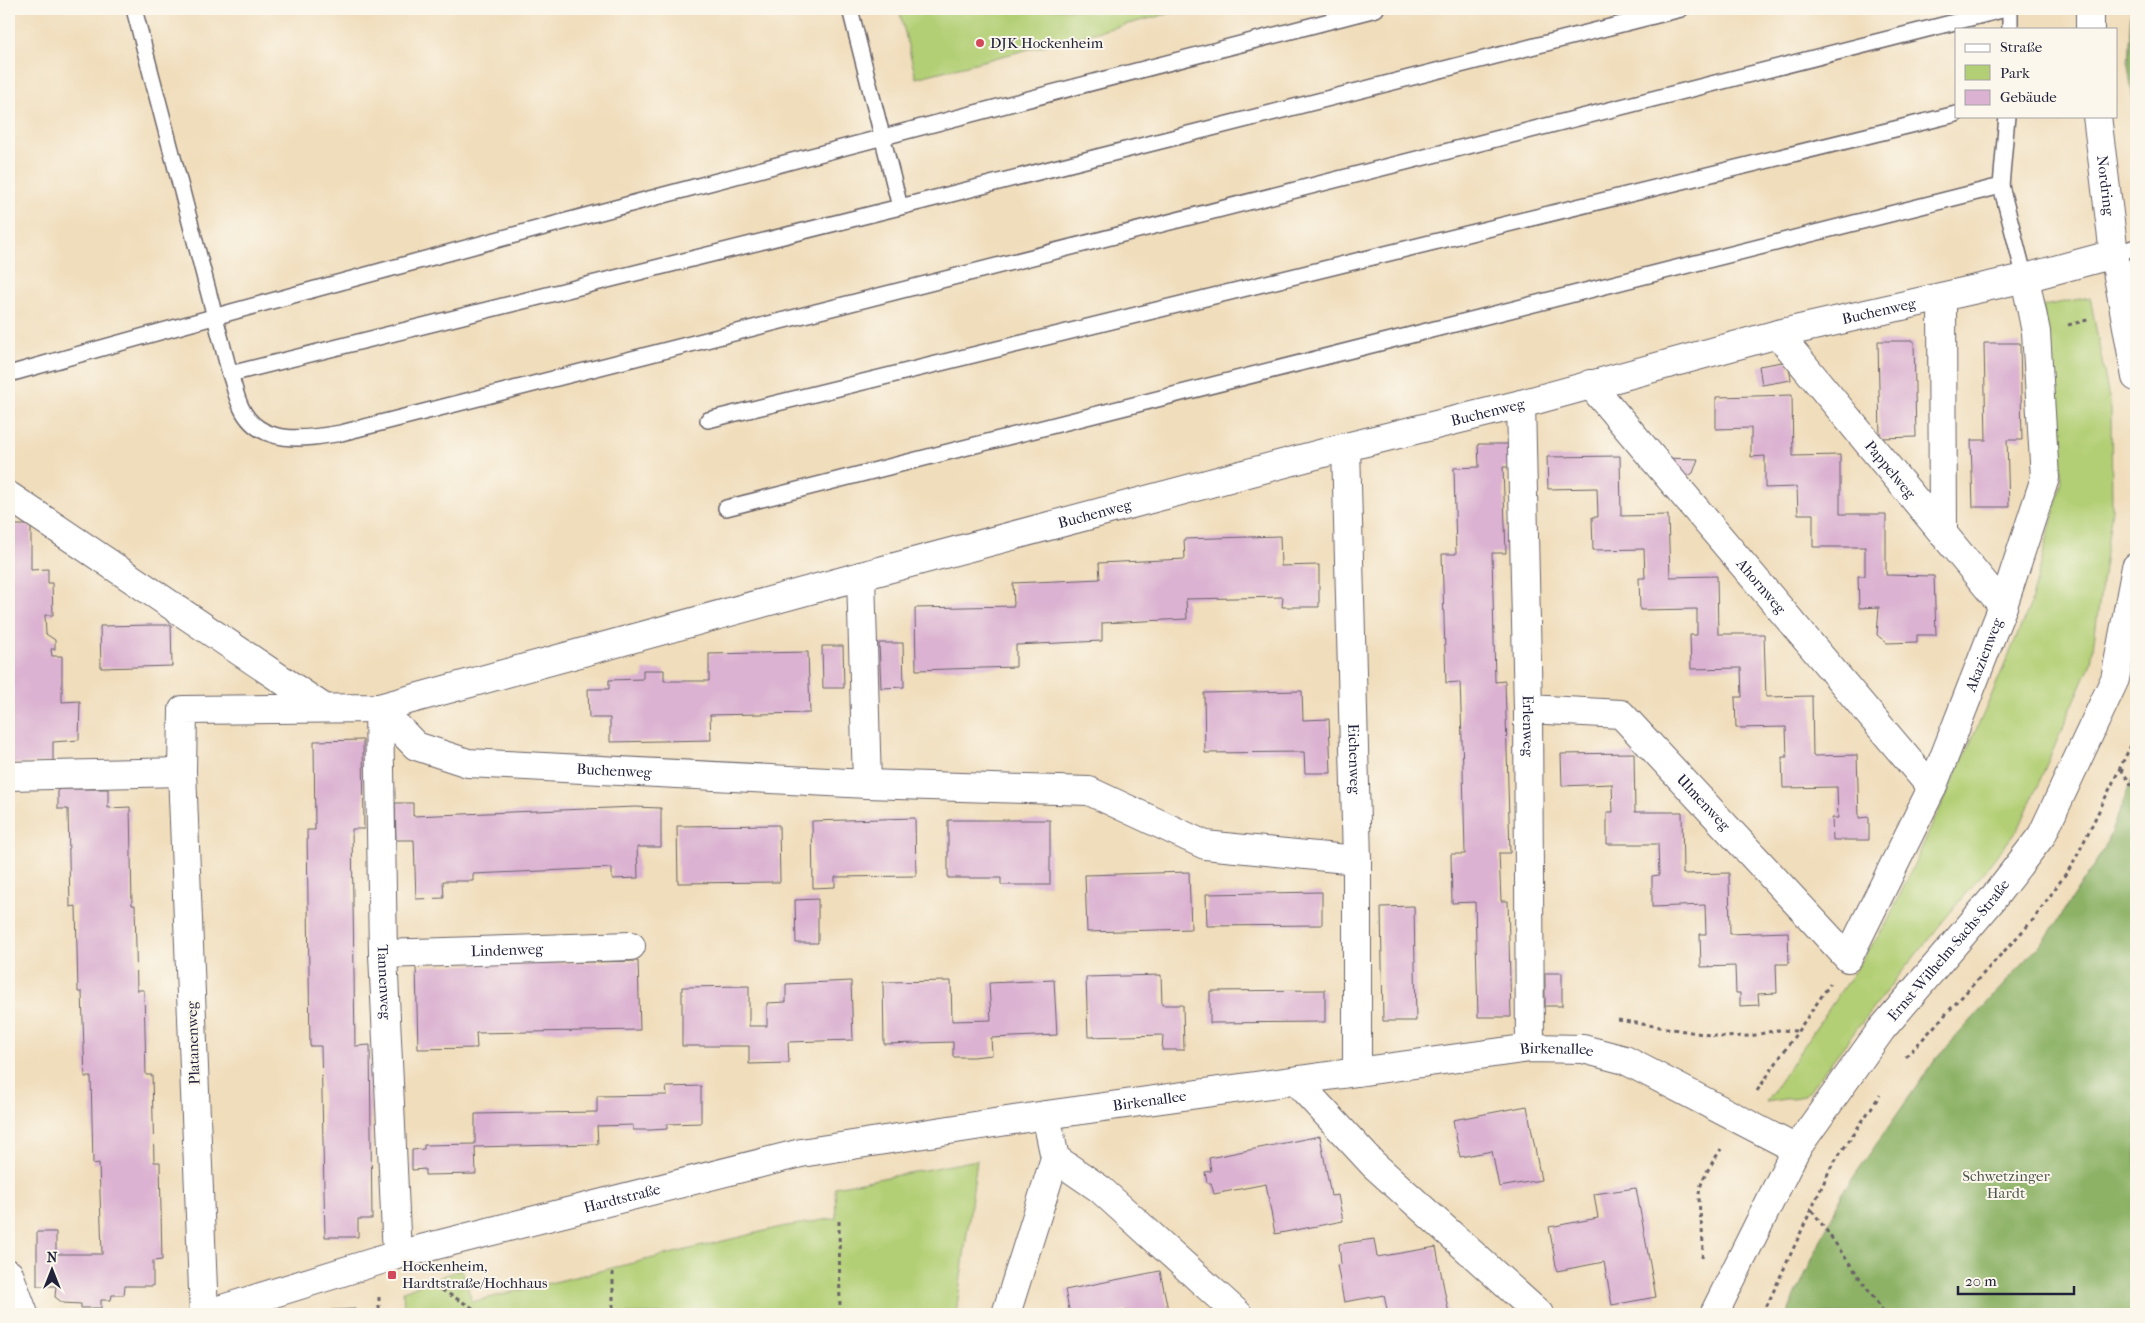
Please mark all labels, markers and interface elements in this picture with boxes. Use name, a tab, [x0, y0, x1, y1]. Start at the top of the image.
legend	[1955, 28, 2118, 118]
place label: DJK Hockenheim	[990, 34, 1104, 52]
marker: DJK Hockenheim	[974, 37, 986, 49]
text: Straße	[2000, 38, 2043, 56]
text: Park	[2000, 64, 2030, 82]
text: Gebäude	[2000, 88, 2057, 106]
street label: Nordring	[2093, 154, 2118, 218]
street label: Buchenweg	[1840, 294, 1918, 328]
street label: Buchenweg	[1449, 394, 1527, 430]
street label: Pappelweg	[1861, 437, 1920, 503]
street label: Buchenweg	[1056, 495, 1134, 532]
street label: Ahornweg	[1732, 554, 1790, 618]
street label: Akazienweg	[1961, 615, 2007, 695]
street label: Erlenweg	[1519, 695, 1537, 758]
street label: Eichenweg	[1344, 723, 1364, 795]
street label: Buchenweg	[576, 760, 653, 782]
street label: Ulmenweg	[1673, 771, 1735, 835]
street label: Ernst-Wilhelm-Sachs-Straße	[1884, 875, 2014, 1025]
street label: Lindenweg	[470, 940, 544, 960]
street label: Tannenweg	[374, 944, 395, 1021]
street label: Platanenweg	[183, 1000, 203, 1085]
street label: Birkenallee	[1519, 1039, 1596, 1061]
street label: Birkenallee	[1112, 1087, 1188, 1115]
park label: Schwetzinger Hardt	[1962, 1167, 2050, 1202]
street label: Hardtstraße	[582, 1180, 663, 1217]
north arrow	[28, 1246, 78, 1296]
text: N	[47, 1249, 58, 1266]
place label: Hockenheim, Hardtstraße/Hochhaus	[402, 1257, 548, 1292]
scale bar	[1958, 1263, 2074, 1295]
marker: Hockenheim, Hardtstraße/Hochhaus	[386, 1269, 398, 1281]
text: 20 m	[1965, 1272, 1997, 1290]

